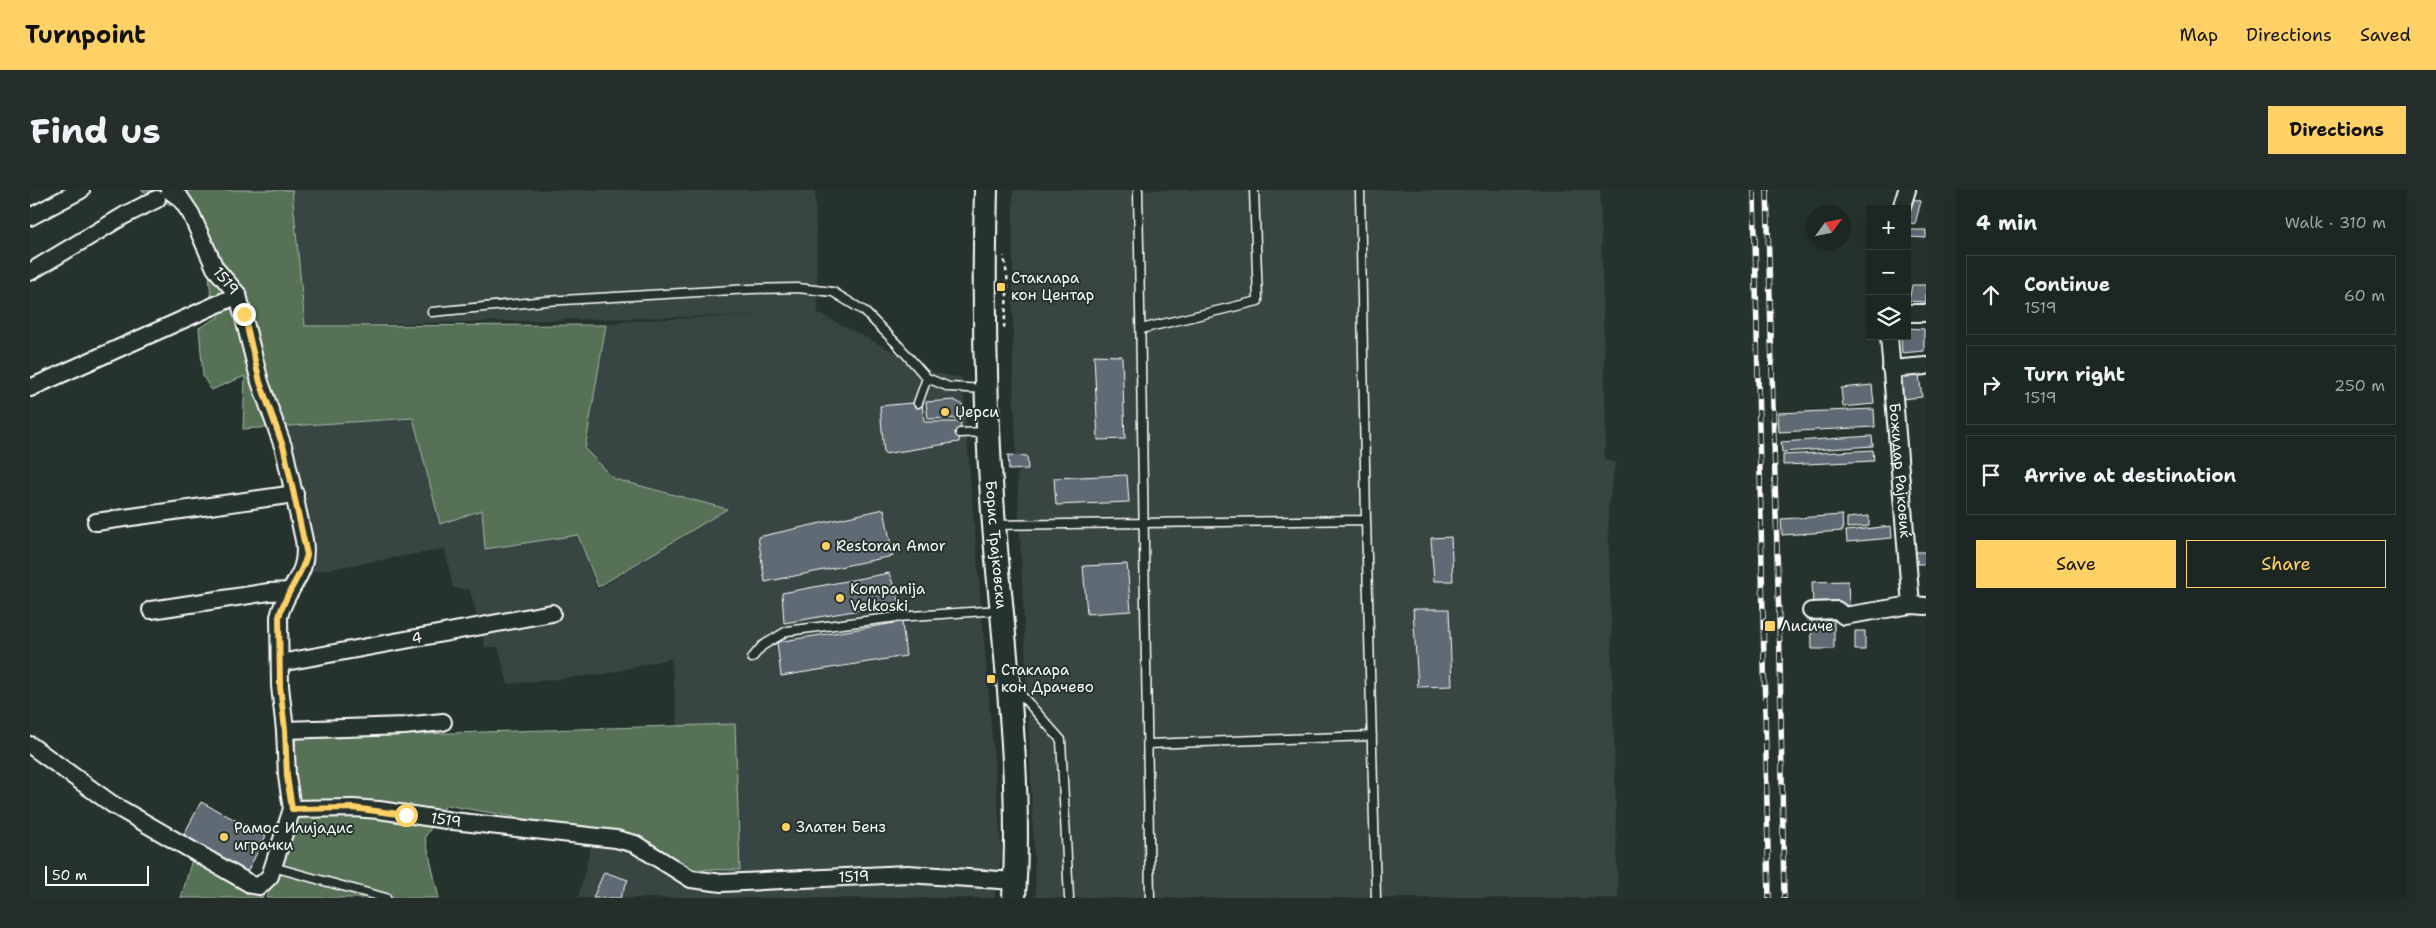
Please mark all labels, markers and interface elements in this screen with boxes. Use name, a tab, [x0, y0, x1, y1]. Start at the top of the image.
text: Turnpoint	[25, 19, 146, 51]
text: Map	[2180, 23, 2218, 47]
text: Directions	[2246, 23, 2332, 47]
text: Saved	[2360, 23, 2411, 47]
button: Directions	[2268, 106, 2406, 154]
text: Find us	[30, 107, 161, 154]
north arrow	[1806, 205, 1851, 250]
map controls	[1866, 205, 1911, 340]
button: +	[1866, 205, 1911, 250]
text: 4 min	[1976, 209, 2037, 237]
text: Walk · 310 m	[2285, 212, 2386, 233]
button: −	[1866, 250, 1911, 295]
street label: 1519	[208, 263, 244, 299]
place label: Стаклара кон Центар	[1011, 268, 1094, 305]
text: Continue	[2024, 272, 2110, 297]
marker: Стаклара кон Центар	[995, 281, 1007, 293]
icon: ahead	[1977, 281, 2005, 309]
text: 60 m	[2344, 285, 2385, 306]
button: layers	[1866, 295, 1911, 340]
text: 1519	[2024, 297, 2057, 318]
route end	[233, 303, 256, 326]
text: Turn right	[2024, 362, 2125, 387]
icon: right	[1977, 371, 2005, 399]
text: 250 m	[2334, 375, 2385, 396]
text: 1519	[2024, 387, 2057, 408]
place label: Џерси	[955, 402, 999, 422]
street label: Божидар Рајковиќ	[1885, 402, 1916, 539]
marker: Џерси	[939, 406, 951, 418]
icon: arrive	[1977, 461, 2005, 489]
text: Arrive at destination	[2024, 463, 2236, 488]
street label: Борис Трајковски	[981, 480, 1012, 610]
place label: Restoran Amor	[836, 536, 946, 556]
marker: Restoran Amor	[820, 540, 832, 552]
button: Save	[1976, 540, 2176, 588]
button: Share	[2186, 540, 2386, 588]
place label: Kompanija Velkoski	[850, 579, 926, 616]
marker: Kompanija Velkoski	[834, 592, 846, 604]
place label: Лисиче	[1781, 616, 1834, 636]
marker: Лисиче	[1763, 619, 1777, 633]
street label: 4	[410, 627, 424, 649]
place label: Стаклара кон Драчево	[1001, 660, 1094, 697]
marker: Стаклара кон Драчево	[985, 673, 997, 685]
route start	[395, 804, 418, 827]
street label: 1519	[429, 808, 462, 832]
place label: Златен Бенз	[796, 817, 886, 837]
place label: Рамос Илијадис играчки	[234, 818, 353, 855]
marker: Златен Бенз	[780, 821, 792, 833]
marker: Рамос Илијадис играчки	[218, 831, 230, 843]
scale bar	[45, 863, 149, 886]
text: 50 m	[52, 866, 87, 884]
street label: 1519	[838, 866, 870, 887]

